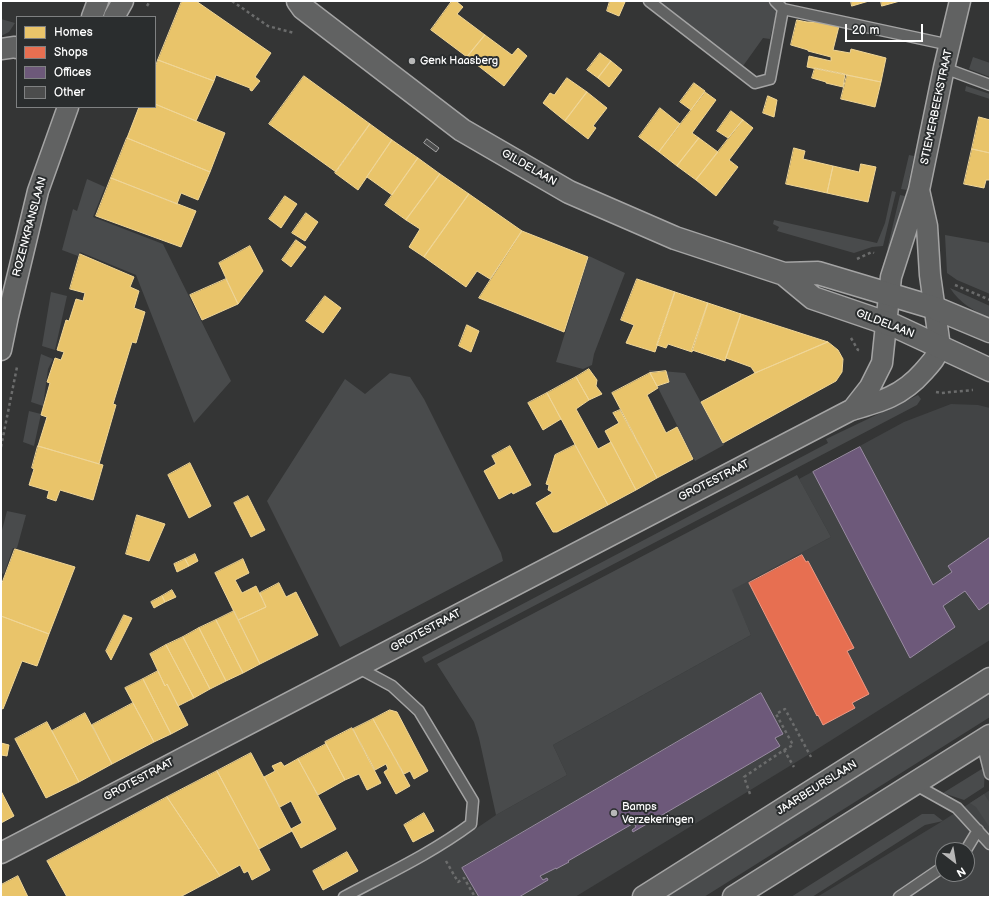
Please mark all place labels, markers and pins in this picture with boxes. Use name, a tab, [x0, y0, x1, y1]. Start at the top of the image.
place label: Genk Haasberg	[420, 54, 498, 68]
marker: Genk Haasberg	[407, 56, 417, 66]
place label: Bamps Verzekeringen	[622, 800, 694, 826]
marker: Bamps Verzekeringen	[609, 808, 619, 818]

